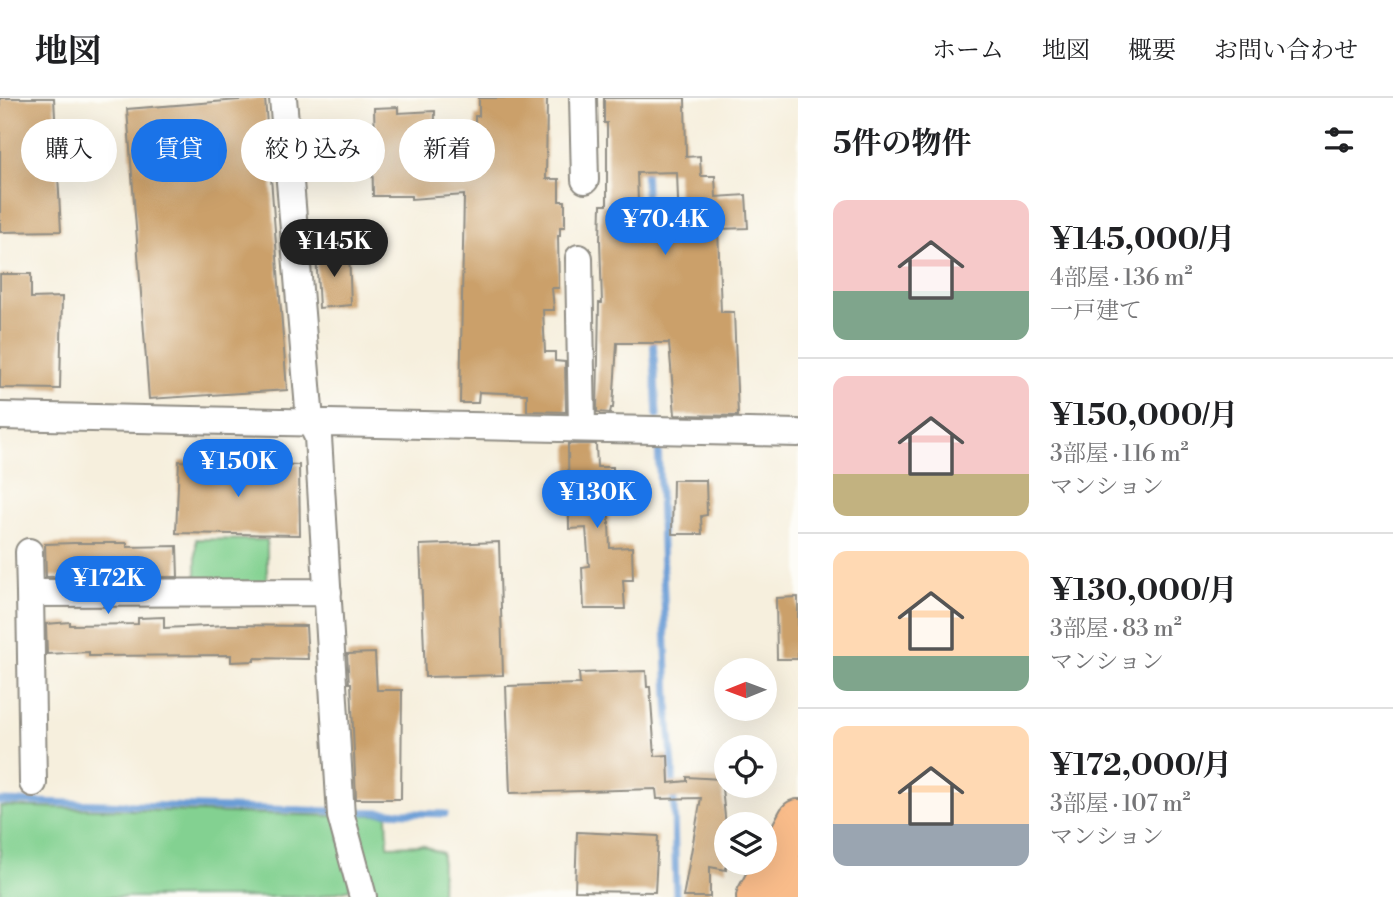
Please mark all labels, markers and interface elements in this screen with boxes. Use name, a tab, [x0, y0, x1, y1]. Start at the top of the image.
text: 地図	[35, 32, 101, 73]
text: ホーム	[932, 36, 1004, 66]
text: 地図	[1042, 36, 1090, 66]
text: 概要	[1128, 36, 1176, 66]
text: お問い合わせ	[1214, 36, 1358, 66]
chip: 購入	[21, 119, 117, 182]
chip: 賃貸	[131, 119, 227, 182]
chip: 絞り込み	[241, 119, 385, 182]
chip: 新着	[399, 119, 495, 182]
icon: filters	[1320, 121, 1358, 159]
text: 5件の物件	[833, 125, 972, 163]
pin: ¥70.4K	[608, 198, 722, 257]
text: ¥70.4K	[621, 206, 709, 234]
pin: ¥145K	[285, 220, 383, 279]
text: ¥145,000/月	[1050, 221, 1235, 259]
text: ¥145K	[296, 228, 372, 256]
icon: home	[889, 228, 973, 312]
text: 4部屋 · 136 m²	[1050, 264, 1192, 292]
text: 一戸建て	[1050, 297, 1142, 325]
text: ¥150,000/月	[1050, 397, 1238, 435]
icon: home	[889, 404, 973, 488]
pin: ¥150K	[189, 440, 287, 499]
text: 3部屋 · 116 m²	[1050, 440, 1189, 468]
text: ¥150K	[199, 448, 277, 476]
pin: ¥130K	[548, 470, 646, 530]
text: マンション	[1050, 473, 1164, 501]
text: ¥130K	[558, 479, 636, 507]
pin: ¥172K	[59, 556, 157, 616]
text: ¥172K	[71, 565, 145, 593]
text: ¥130,000/月	[1050, 572, 1238, 610]
icon: home	[889, 579, 973, 663]
text: 3部屋 · 83 m²	[1050, 615, 1182, 643]
text: マンション	[1050, 648, 1164, 676]
north arrow	[714, 658, 777, 721]
map controls	[714, 658, 777, 875]
button: locate	[714, 735, 777, 798]
text: ¥172,000/月	[1050, 747, 1232, 785]
icon: home	[889, 754, 973, 838]
text: 3部屋 · 107 m²	[1050, 790, 1191, 818]
button: layers	[714, 812, 777, 875]
text: マンション	[1050, 823, 1164, 851]

